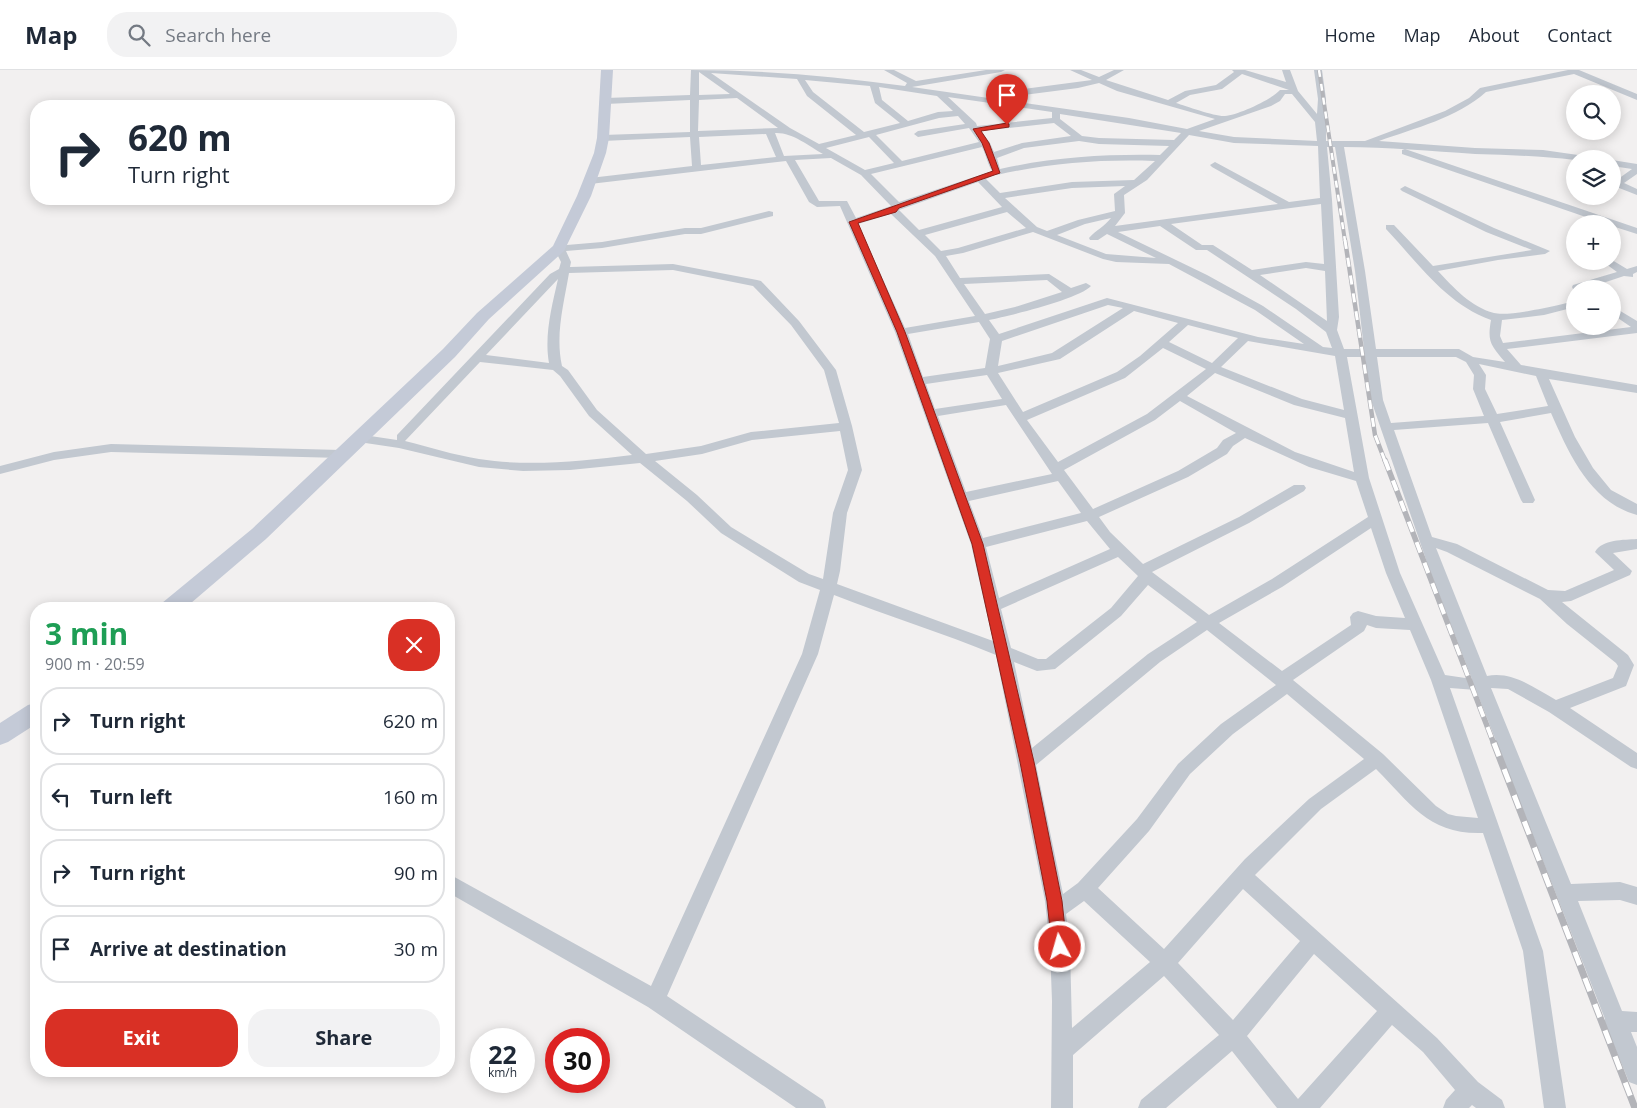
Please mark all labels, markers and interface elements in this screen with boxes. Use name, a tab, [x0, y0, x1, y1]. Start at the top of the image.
search box	[107, 12, 457, 57]
text: Map	[25, 18, 77, 51]
icon: search	[125, 21, 153, 49]
text: Search here	[165, 22, 271, 48]
text: Home	[1325, 23, 1375, 47]
text: Map	[1403, 23, 1441, 47]
text: About	[1469, 23, 1519, 47]
text: Contact	[1547, 23, 1612, 47]
pin	[986, 74, 1028, 125]
icon: arrive	[993, 81, 1021, 109]
map controls	[1566, 85, 1621, 335]
button: search	[1566, 85, 1621, 140]
text: 620 m	[128, 114, 232, 161]
icon: right	[45, 120, 110, 185]
button: layers	[1566, 150, 1621, 205]
text: Turn right	[128, 159, 230, 189]
button: +	[1566, 215, 1621, 270]
button: −	[1566, 280, 1621, 335]
text: 3 min	[45, 613, 128, 654]
button: close	[388, 619, 440, 671]
text: 900 m · 20:59	[45, 653, 145, 675]
icon: right	[47, 707, 75, 735]
text: Turn right	[90, 708, 185, 734]
text: 620 m	[383, 708, 438, 734]
icon: left	[47, 783, 75, 811]
text: Turn left	[90, 784, 172, 810]
text: 160 m	[383, 784, 438, 810]
icon: right	[47, 859, 75, 887]
text: Turn right	[90, 860, 185, 886]
text: 90 m	[394, 860, 438, 886]
position arrow	[1033, 920, 1085, 972]
icon: arrive	[47, 935, 75, 963]
text: Arrive at destination	[90, 936, 287, 962]
text: 30 m	[394, 936, 438, 962]
button: Exit	[45, 1009, 238, 1067]
button: Share	[248, 1009, 440, 1067]
speed limit sign: 30	[545, 1028, 610, 1093]
text: 22	[488, 1037, 517, 1071]
text: km/h	[488, 1064, 517, 1081]

